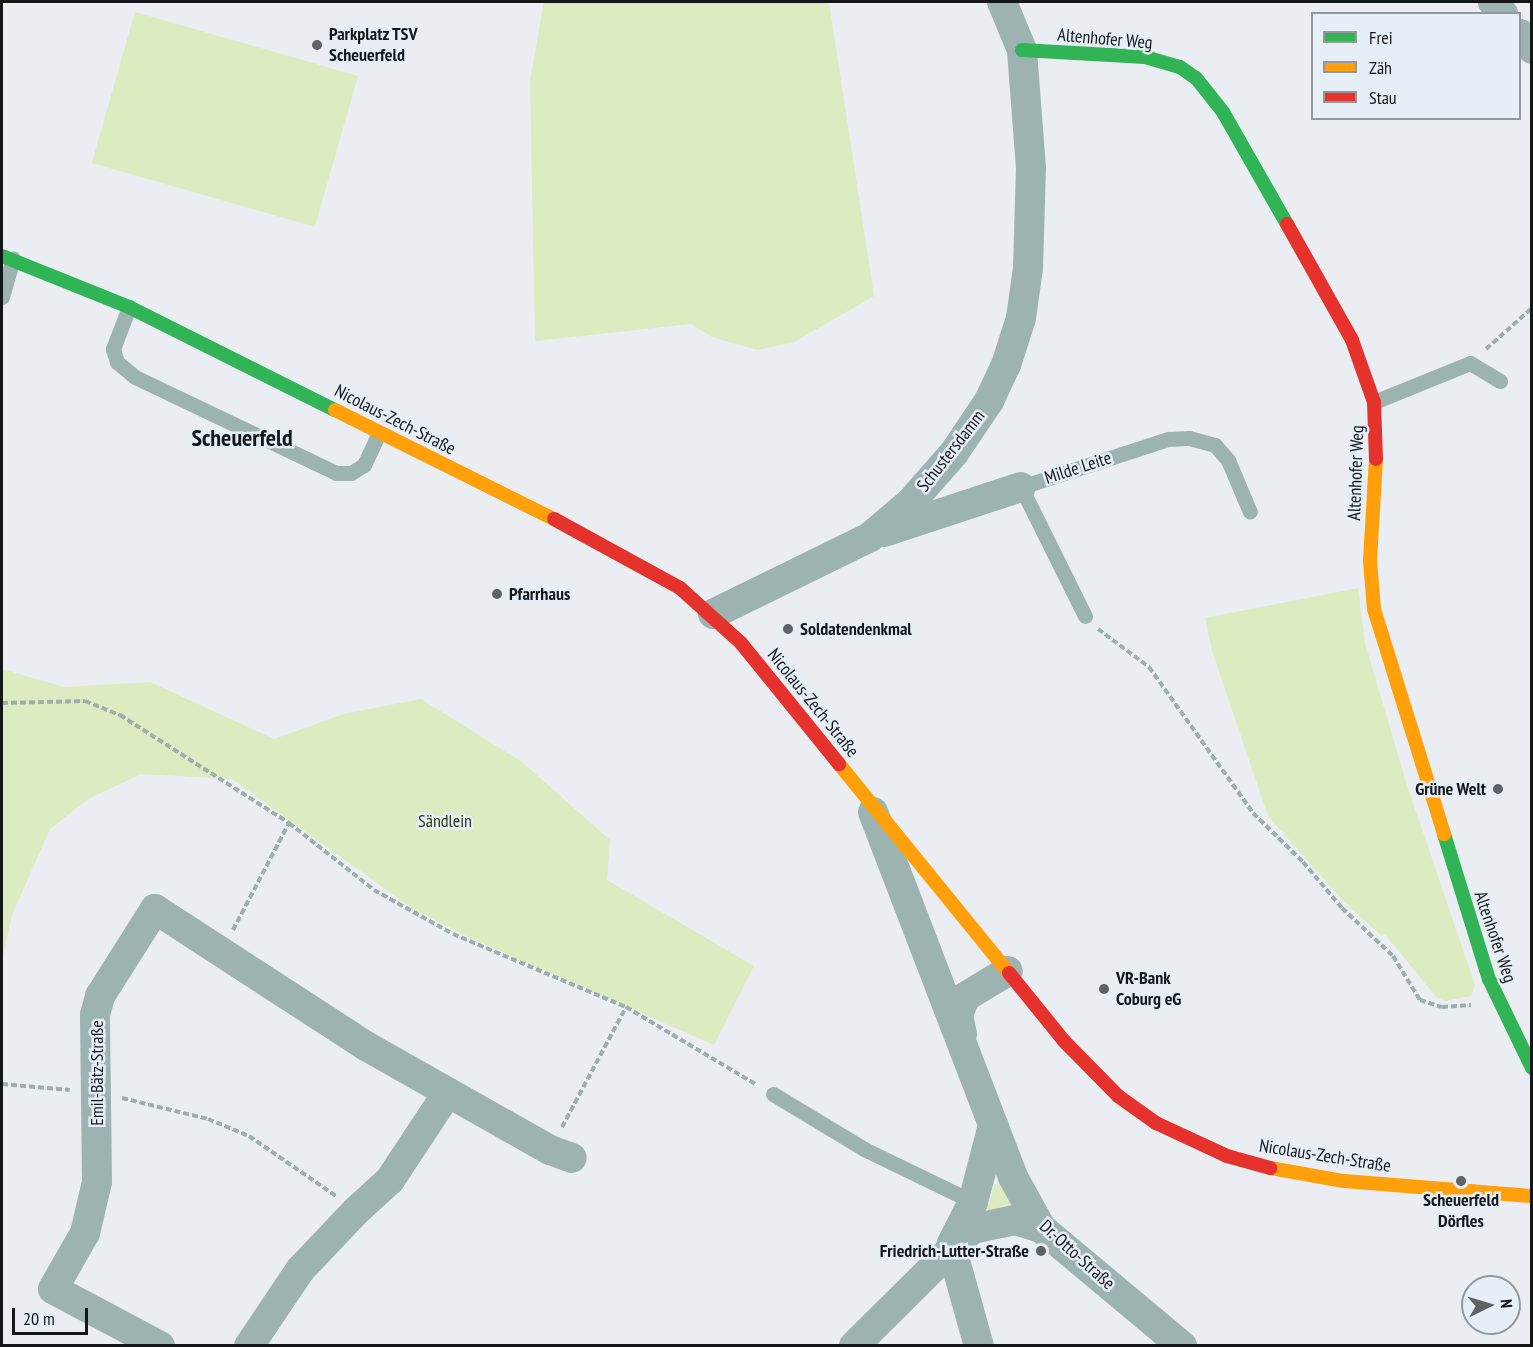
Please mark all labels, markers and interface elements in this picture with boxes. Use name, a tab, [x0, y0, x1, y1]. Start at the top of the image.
legend	[1311, 12, 1521, 120]
place label: Parkplatz TSV Scheuerfeld	[329, 24, 418, 66]
street label: Altenhofer Weg	[1056, 24, 1154, 54]
text: Frei	[1369, 26, 1393, 49]
marker: Parkplatz TSV Scheuerfeld	[310, 38, 324, 52]
text: Zäh	[1369, 56, 1392, 79]
text: Stau	[1369, 86, 1397, 109]
street label: Nicolaus-Zech-Straße	[331, 380, 459, 460]
street label: Schustersdamm	[912, 406, 990, 496]
district label: Scheuerfeld	[191, 424, 293, 452]
street label: Altenhofer Weg	[1344, 425, 1368, 521]
street label: Milde Leite	[1042, 447, 1114, 489]
place label: Pfarrhaus	[509, 583, 570, 605]
marker: Pfarrhaus	[490, 587, 504, 601]
place label: Soldatendenkmal	[800, 618, 912, 640]
marker: Soldatendenkmal	[781, 622, 795, 636]
street label: Nicolaus-Zech-Straße	[763, 645, 863, 761]
place label: Grüne Welt	[1415, 778, 1486, 800]
marker: Grüne Welt	[1491, 782, 1505, 796]
park label: Sändlein	[418, 810, 472, 832]
street label: Altenhofer Weg	[1469, 888, 1521, 986]
place label: VR-Bank Coburg eG	[1116, 968, 1181, 1010]
marker: VR-Bank Coburg eG	[1097, 982, 1111, 996]
street label: Emil-Bätz-Straße	[86, 1020, 108, 1126]
street label: Nicolaus-Zech-Straße	[1258, 1135, 1392, 1177]
marker: Scheuerfeld Dörfles	[1454, 1174, 1468, 1188]
place label: Scheuerfeld Dörfles	[1423, 1190, 1499, 1232]
street label: Dr.-Otto-Straße	[1035, 1216, 1119, 1294]
place label: Friedrich-Lutter-Straße	[880, 1240, 1029, 1262]
marker: Friedrich-Lutter-Straße	[1034, 1244, 1048, 1258]
north arrow	[1461, 1275, 1521, 1335]
scale bar	[15, 1296, 92, 1334]
text: N	[1497, 1298, 1517, 1309]
text: 20 m	[23, 1307, 55, 1330]

